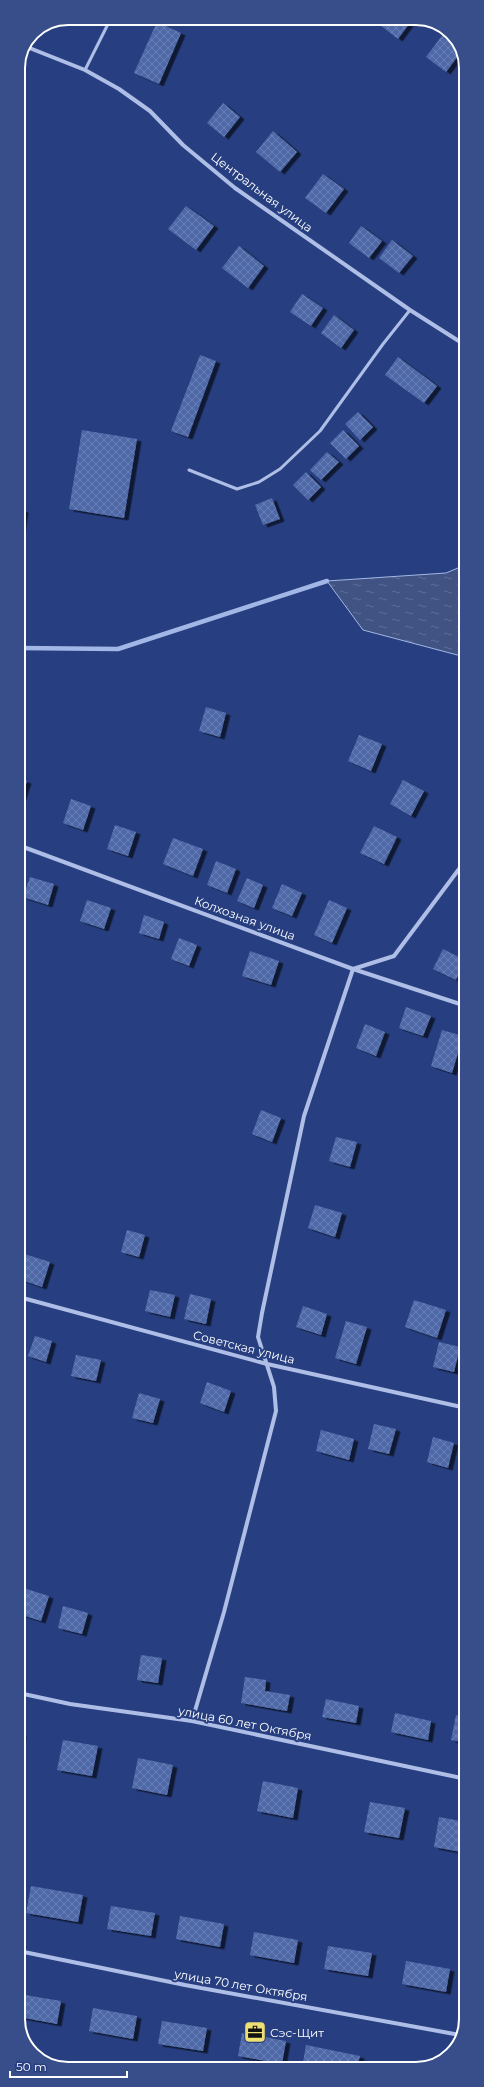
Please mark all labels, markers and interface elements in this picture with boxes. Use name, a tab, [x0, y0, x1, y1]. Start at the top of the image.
street label: Центральная улица	[208, 149, 316, 235]
street label: Колхозная улица	[192, 893, 298, 943]
street label: Советская улица	[192, 1327, 296, 1367]
street label: улица 60 лет Октября	[176, 1703, 313, 1743]
street label: улица 70 лет Октября	[172, 1966, 309, 2004]
office icon: Сэс-Щит	[242, 2019, 268, 2045]
place label: Сэс-Щит	[270, 2025, 324, 2040]
scale bar	[10, 2053, 127, 2079]
text: 50 m	[16, 2059, 47, 2074]

